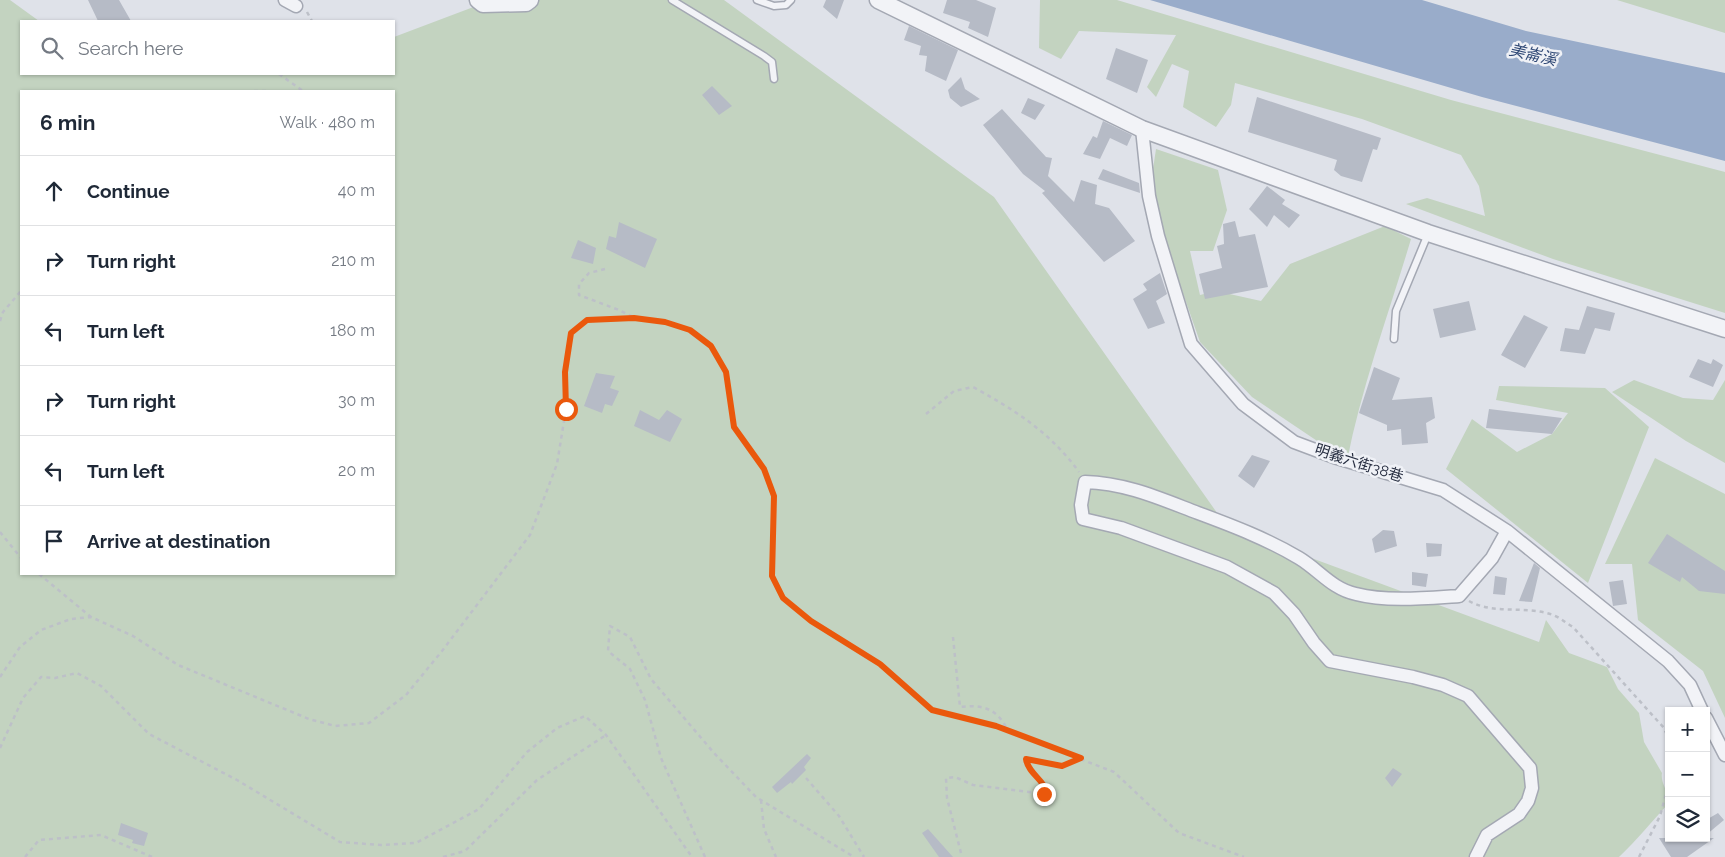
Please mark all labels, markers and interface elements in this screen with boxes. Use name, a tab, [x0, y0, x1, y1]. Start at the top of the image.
search box	[20, 20, 395, 75]
icon: search	[38, 34, 66, 62]
text: Search here	[78, 37, 184, 59]
water label: 美崙溪	[1507, 40, 1560, 70]
text: 6 min	[40, 110, 95, 135]
text: Walk · 480 m	[280, 113, 375, 132]
icon: ahead	[40, 177, 68, 205]
text: Continue	[87, 180, 170, 202]
text: 40 m	[338, 181, 375, 200]
icon: right	[40, 247, 68, 275]
text: Turn right	[87, 250, 176, 272]
text: 210 m	[331, 251, 375, 270]
icon: left	[40, 317, 68, 345]
text: Turn left	[87, 320, 164, 342]
text: 180 m	[330, 321, 375, 340]
icon: right	[40, 387, 68, 415]
text: Turn right	[87, 390, 176, 412]
text: 30 m	[338, 391, 375, 410]
route start	[555, 398, 578, 421]
street label: 明義六街38巷	[1313, 440, 1405, 486]
icon: left	[40, 457, 68, 485]
text: Turn left	[87, 460, 164, 482]
text: 20 m	[338, 461, 375, 480]
icon: arrive	[40, 527, 68, 555]
text: Arrive at destination	[87, 530, 271, 552]
map controls	[1665, 707, 1710, 842]
button: +	[1665, 707, 1710, 752]
button: −	[1665, 752, 1710, 797]
route end	[1033, 783, 1056, 806]
button: layers	[1665, 797, 1710, 842]

